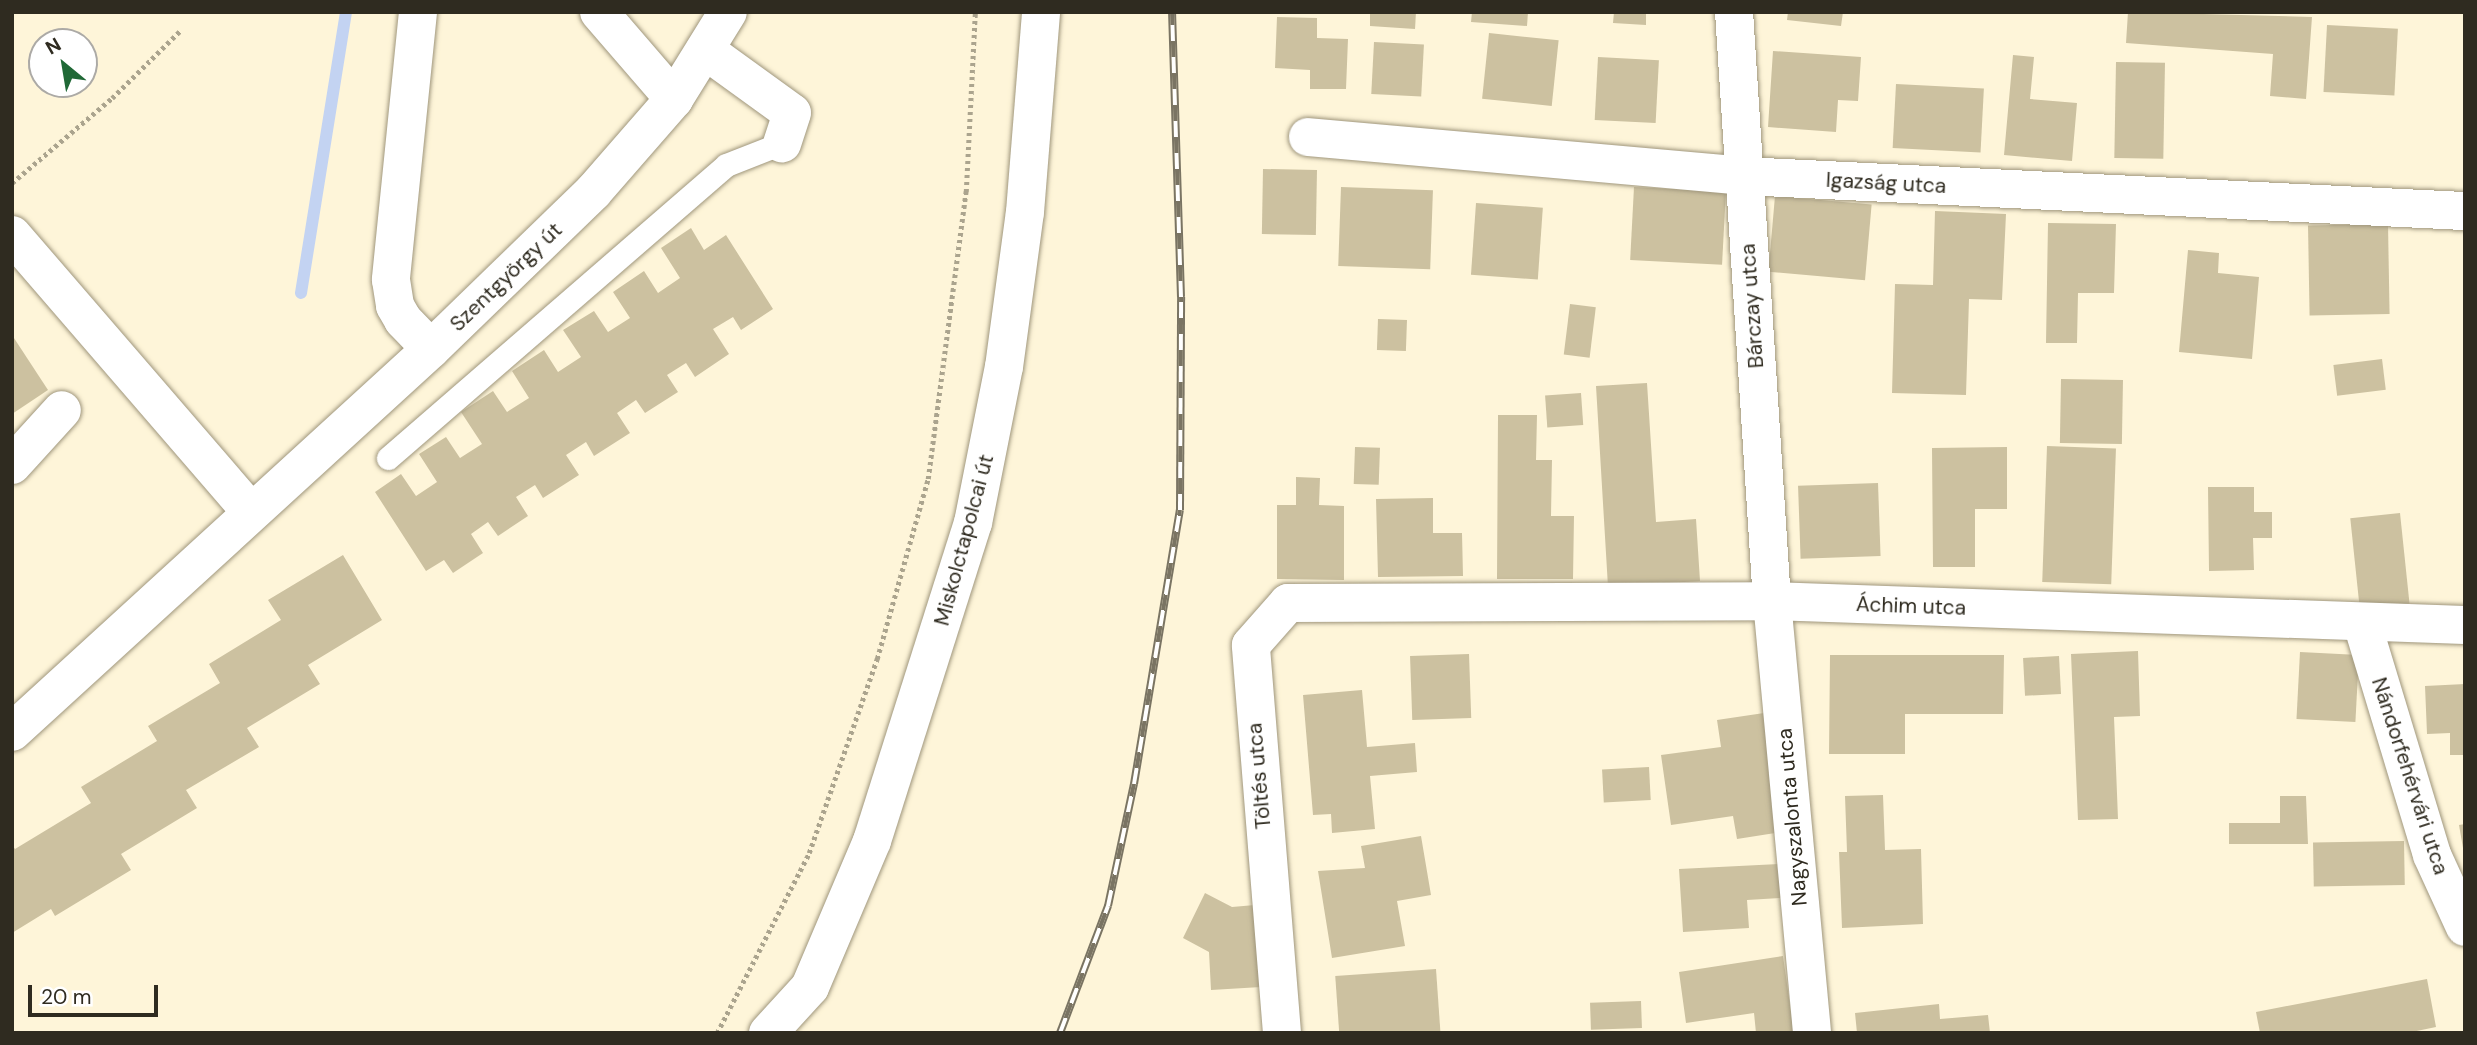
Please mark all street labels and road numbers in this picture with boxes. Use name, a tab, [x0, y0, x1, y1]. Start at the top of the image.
street label: Igazság utca	[1825, 167, 1947, 199]
street label: Szentgyörgy út	[445, 217, 567, 337]
street label: Bárczay utca	[1735, 243, 1769, 369]
street label: Miskolctapolcai út	[929, 452, 999, 628]
street label: Áchim utca	[1855, 591, 1967, 621]
street label: Nándorfehérvári utca	[2366, 674, 2454, 878]
street label: Töltés utca	[1242, 722, 1276, 830]
street label: Nagyszalonta utca	[1772, 727, 1812, 907]

